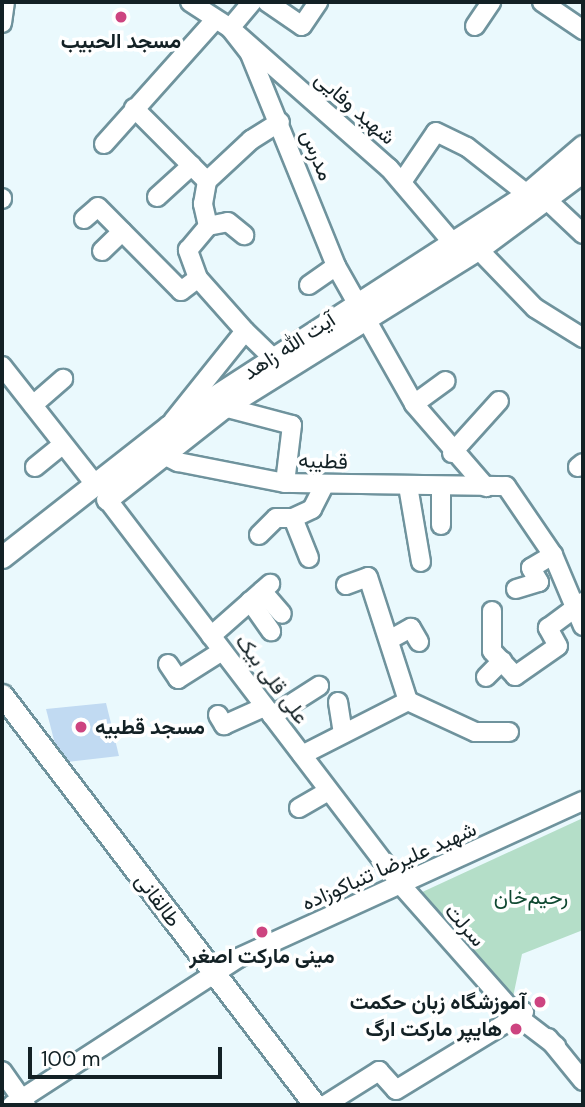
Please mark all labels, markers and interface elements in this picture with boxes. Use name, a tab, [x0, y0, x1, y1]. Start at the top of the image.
marker: مسجد الحبیب	[113, 9, 129, 25]
place label: مسجد الحبیب	[61, 28, 181, 54]
street label: شهید وفایی	[309, 66, 401, 150]
street label: مدرس	[295, 126, 339, 184]
street label: آیت الله زاهد	[238, 307, 340, 385]
street label: قطیبه	[298, 448, 348, 474]
street label: علی قلی بیک	[230, 629, 314, 729]
place label: مسجد قطبیه	[95, 714, 205, 740]
marker: مسجد قطبیه	[73, 719, 89, 735]
street label: شهید علیرضا تنباکوزاده	[298, 816, 480, 916]
street label: طالقانی	[130, 868, 186, 932]
park label: رحیم‌خان	[494, 884, 568, 910]
street label: سرلت	[439, 898, 491, 952]
marker: مینی مارکت اصغر	[254, 924, 270, 940]
place label: مینی مارکت اصغر	[189, 943, 335, 969]
place label: آموزشگاه زبان حکمت	[350, 989, 526, 1015]
marker: آموزشگاه زبان حکمت	[532, 994, 548, 1010]
place label: هایپر مارکت ارگ	[365, 1016, 502, 1042]
marker: هایپر مارکت ارگ	[508, 1021, 524, 1037]
scale bar	[32, 1034, 226, 1078]
text: 100 m	[41, 1045, 101, 1073]

